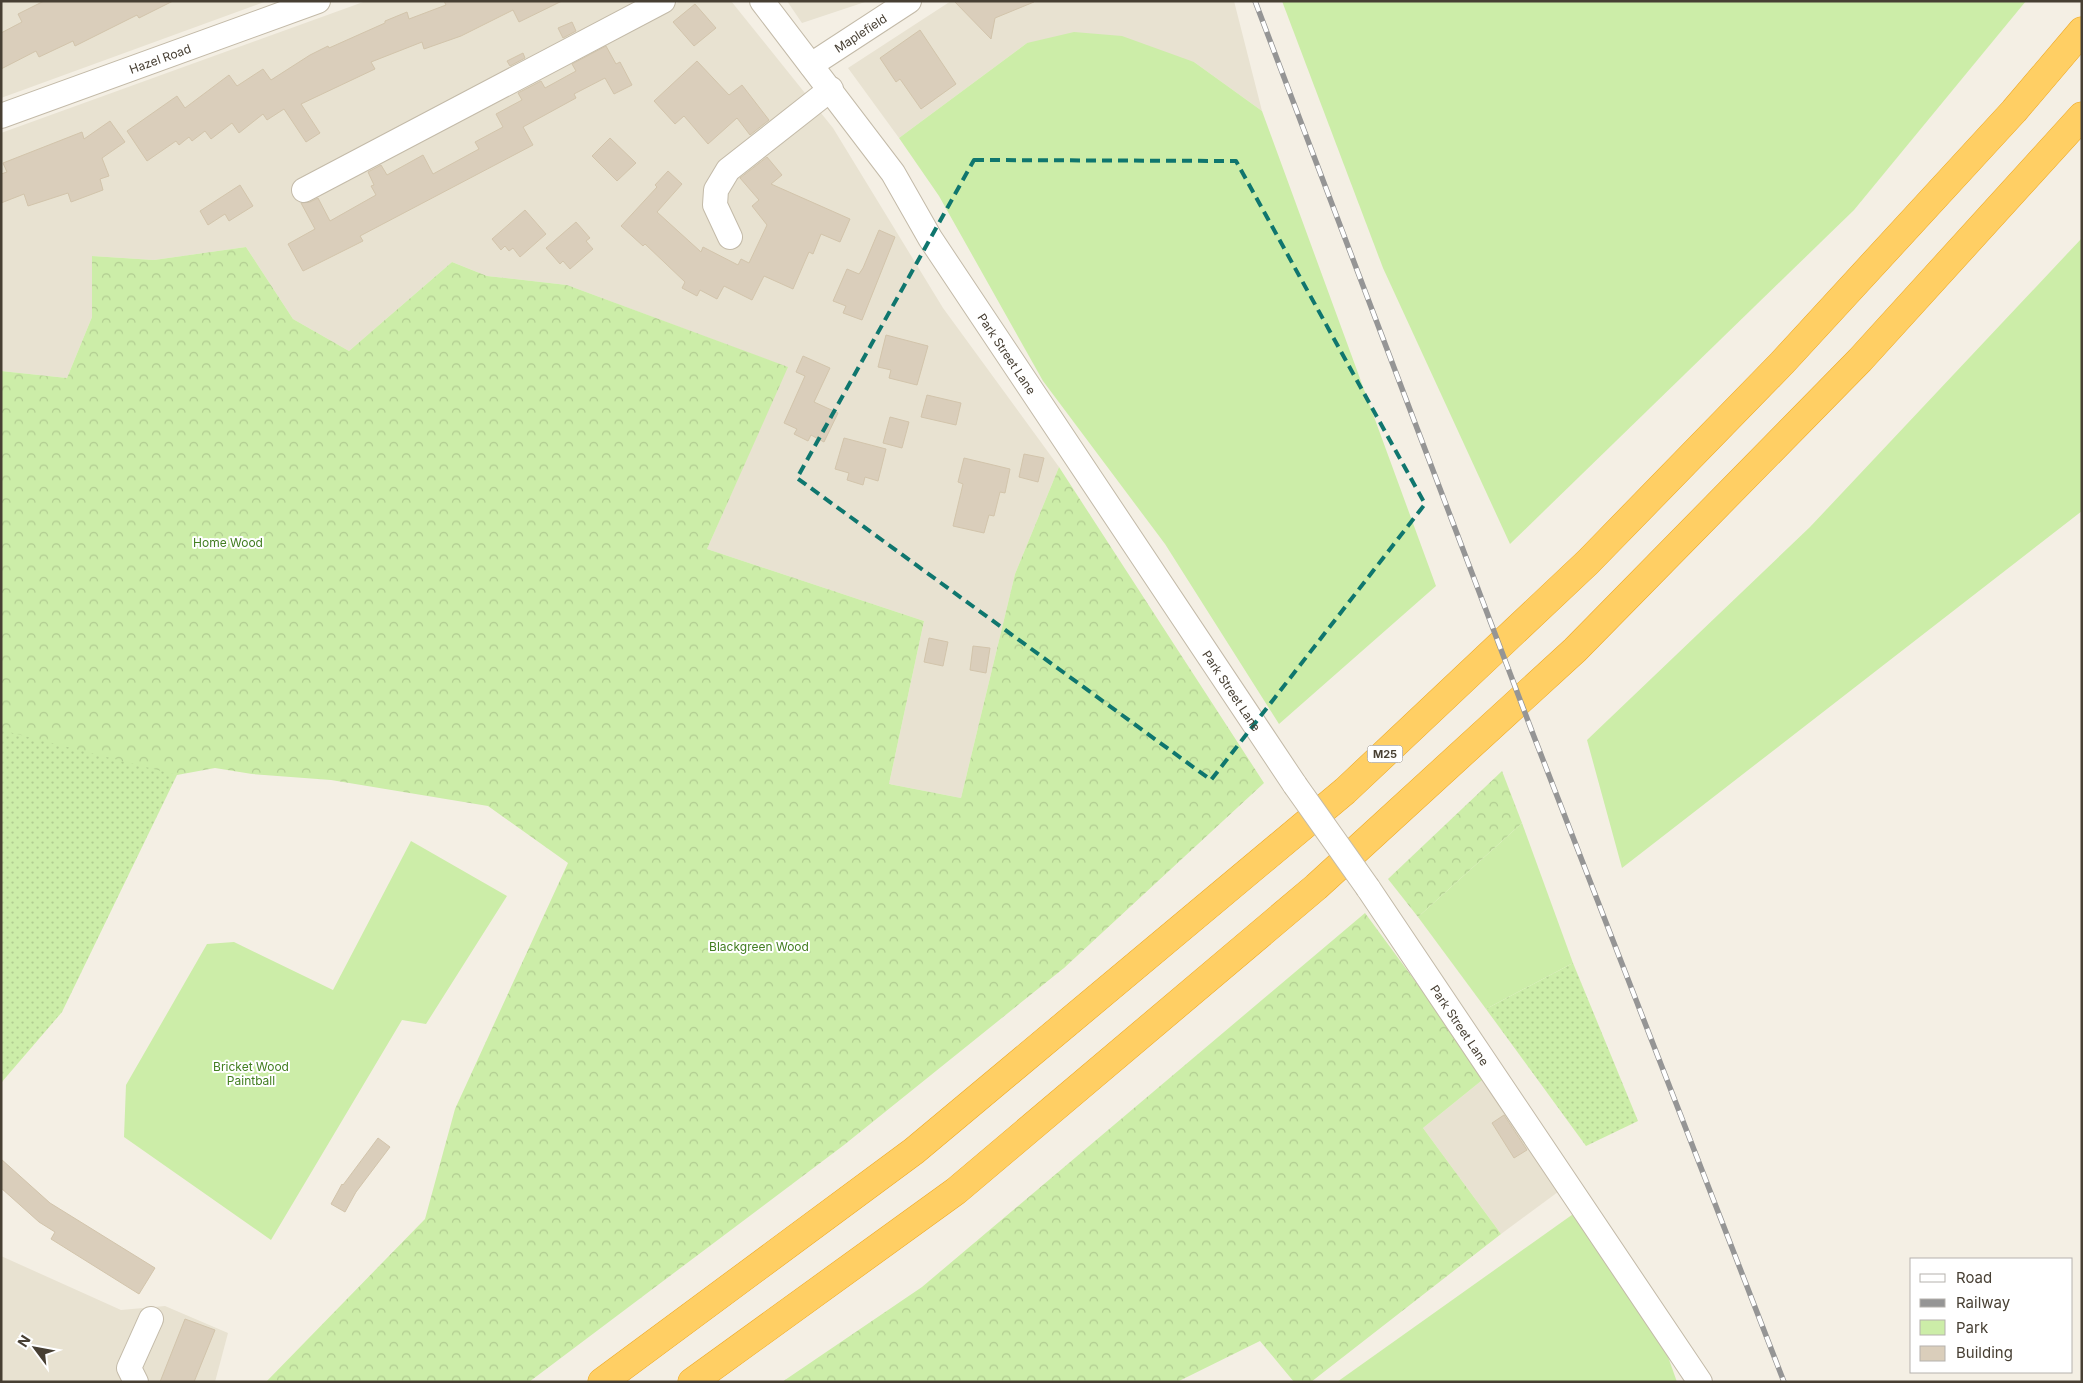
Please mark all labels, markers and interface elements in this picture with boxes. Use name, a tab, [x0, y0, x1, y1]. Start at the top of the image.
street label: Maplefield	[831, 10, 889, 55]
street label: Hazel Road	[127, 40, 193, 76]
street label: Park Street Lane	[975, 310, 1039, 397]
park label: Home Wood	[193, 535, 263, 550]
street label: Park Street Lane	[1200, 647, 1264, 734]
road number: M25	[1368, 746, 1402, 762]
park label: Blackgreen Wood	[709, 939, 809, 954]
street label: Park Street Lane	[1428, 982, 1492, 1068]
park label: Bricket Wood Paintball	[213, 1059, 289, 1088]
legend	[1910, 1258, 2073, 1373]
text: Road	[1956, 1268, 1992, 1287]
text: Railway	[1956, 1293, 2011, 1312]
text: Park	[1956, 1318, 1989, 1337]
north arrow	[10, 1323, 60, 1373]
text: N	[14, 1332, 34, 1350]
text: Building	[1956, 1343, 2013, 1362]

